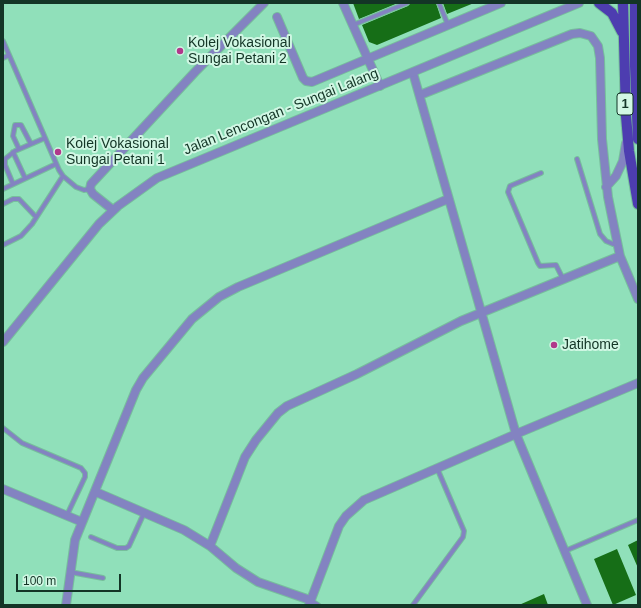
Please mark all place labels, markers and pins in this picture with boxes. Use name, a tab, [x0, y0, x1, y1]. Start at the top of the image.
place label: Kolej Vokasional Sungai Petani 2	[188, 35, 291, 68]
marker: Kolej Vokasional Sungai Petani 2	[175, 46, 185, 56]
place label: Kolej Vokasional Sungai Petani 1	[66, 136, 169, 168]
marker: Kolej Vokasional Sungai Petani 1	[53, 147, 63, 157]
place label: Jatihome	[562, 337, 619, 353]
marker: Jatihome	[549, 340, 559, 350]

